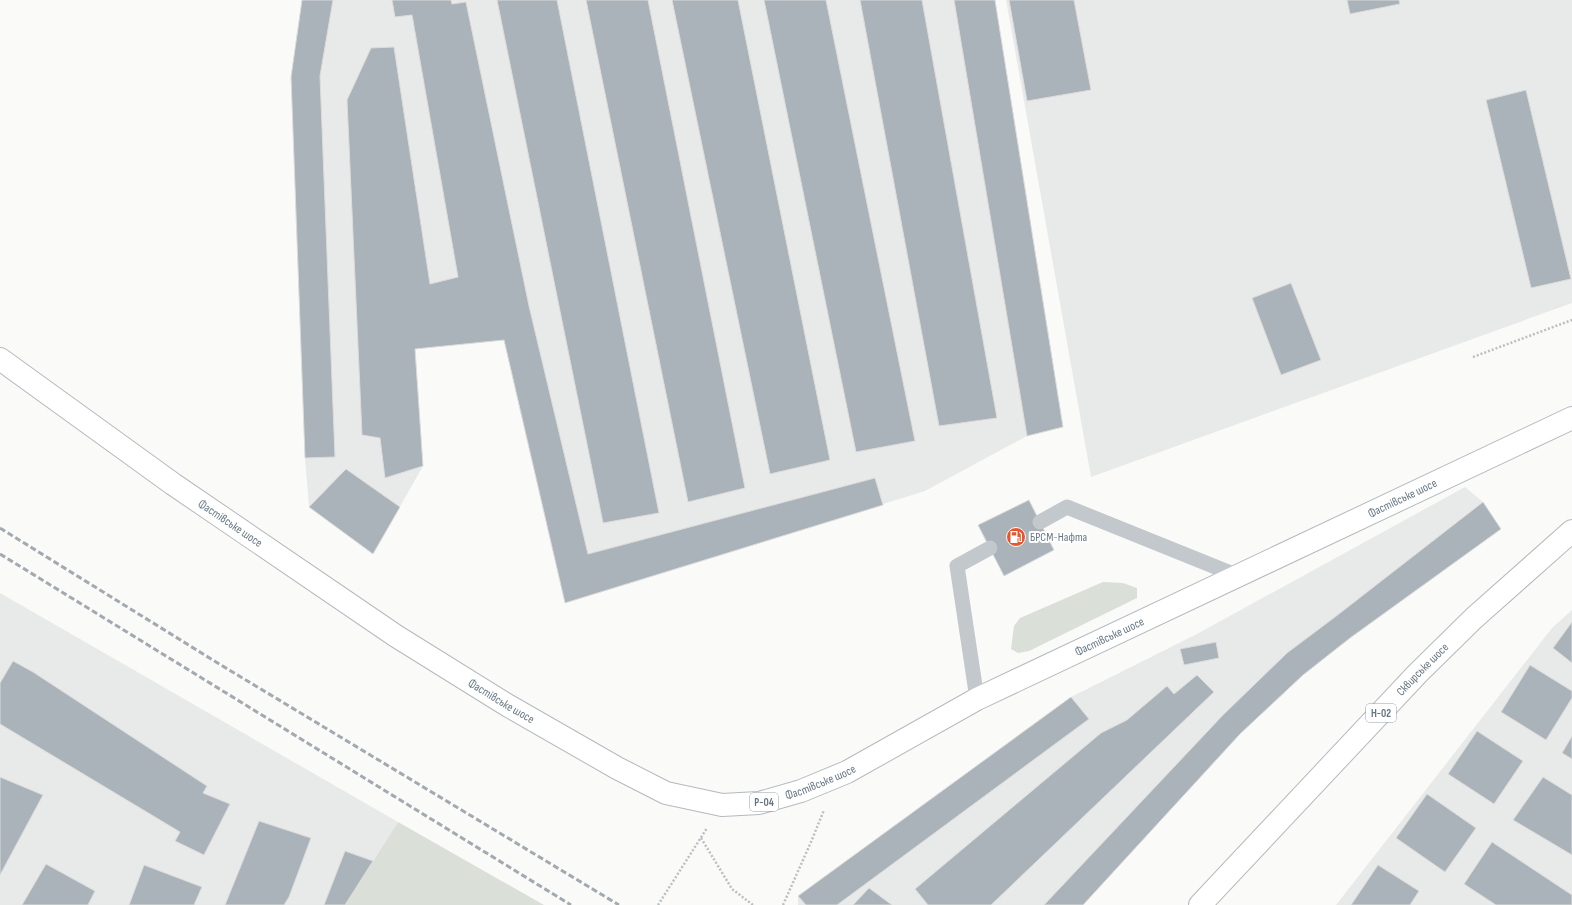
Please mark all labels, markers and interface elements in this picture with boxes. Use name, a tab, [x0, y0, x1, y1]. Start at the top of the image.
street label: Фастівське шосе	[1366, 476, 1440, 521]
street label: Фастівське шосе	[195, 496, 265, 551]
fuel station icon: БРСМ-Нафта	[1005, 526, 1027, 548]
place label: БРСМ-Нафта	[1030, 530, 1088, 545]
street label: Фастівське шосе	[1073, 614, 1147, 660]
street label: Сквирське шосе	[1393, 640, 1452, 699]
street label: Фастівське шосе	[465, 676, 537, 727]
road number: Н-02	[1366, 704, 1396, 722]
street label: Фастівське шосе	[784, 761, 859, 803]
road number: Р-04	[750, 793, 778, 811]

